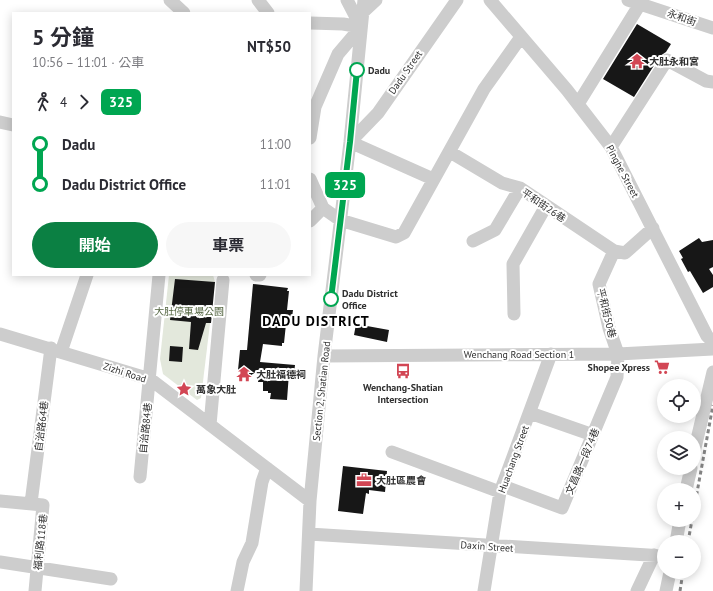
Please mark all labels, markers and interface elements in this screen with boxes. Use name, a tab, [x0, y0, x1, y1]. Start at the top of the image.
street label: 永和街	[666, 6, 698, 29]
text: 5 分鐘	[32, 23, 94, 51]
text: NT$50	[247, 37, 291, 56]
street label: Dadu Street	[386, 47, 426, 97]
temple icon: 大肚永和宮	[628, 52, 646, 70]
text: 10:56 – 11:01 · 公車	[32, 54, 144, 71]
place label: 大肚永和宮	[649, 55, 699, 68]
marker: Dadu	[349, 62, 365, 78]
place label: Dadu	[368, 64, 390, 77]
icon: walk	[32, 91, 54, 113]
icon: forward	[73, 91, 95, 113]
text: 325	[109, 93, 133, 111]
text: 4	[60, 94, 67, 111]
text: Dadu	[62, 135, 95, 154]
text: 11:00	[260, 136, 291, 153]
street label: Pinghe Street	[603, 143, 642, 200]
line badge: 325	[322, 172, 368, 198]
text: Dadu District Office	[62, 175, 186, 194]
text: 11:01	[260, 176, 291, 193]
text: 325	[333, 176, 357, 194]
street label: 平和街26巷	[519, 186, 568, 225]
button: 開始	[32, 222, 158, 268]
button: 車票	[166, 222, 291, 268]
place label: Dadu District Office	[342, 287, 398, 312]
street label: 平和街50巷	[594, 287, 619, 339]
marker: Dadu District Office	[323, 291, 339, 307]
park label: 大肚停車場公園	[154, 305, 224, 318]
district label: DADU DISTRICT	[262, 312, 370, 330]
street label: Section 2, Shatian Road	[310, 341, 333, 441]
street label: Wenchang Road Section 1	[464, 348, 574, 361]
supermarket icon: Shopee Xpress	[653, 358, 671, 376]
street label: Zizhi Road	[102, 359, 148, 386]
place label: Shopee Xpress	[588, 361, 650, 374]
bus stop icon: Wenchang-Shatian Intersection	[394, 362, 412, 380]
temple icon: 大肚福德祠	[235, 365, 253, 383]
place label: 大肚福德祠	[256, 368, 306, 381]
map controls	[657, 379, 701, 579]
button: locate	[657, 379, 701, 423]
place icon: 萬象大肚	[175, 380, 193, 398]
place label: Wenchang-Shatian Intersection	[363, 381, 443, 406]
place label: 萬象大肚	[196, 383, 236, 396]
street label: 自治路64巷	[32, 400, 51, 452]
street label: 自治路84巷	[136, 402, 155, 454]
street label: Huachang Street	[495, 423, 532, 495]
street label: 文昌路一段74巷	[563, 426, 602, 496]
button: layers	[657, 431, 701, 475]
office icon: 大肚區農會	[355, 471, 373, 489]
place label: 大肚區農會	[376, 474, 427, 487]
button: +	[657, 483, 701, 527]
street label: 福利路118巷	[31, 513, 50, 571]
button: −	[657, 535, 701, 579]
street label: Daxin Street	[460, 538, 514, 555]

